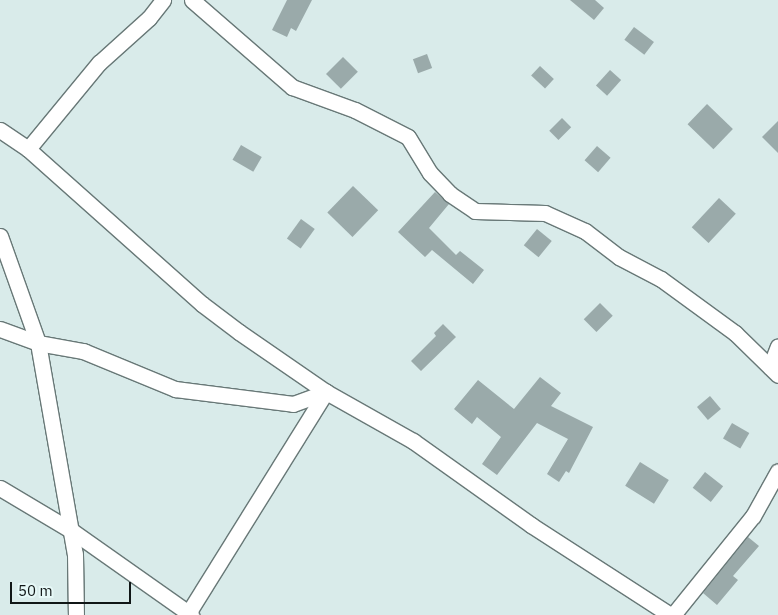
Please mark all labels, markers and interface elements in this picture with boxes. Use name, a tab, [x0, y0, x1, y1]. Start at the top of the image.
scale bar	[12, 572, 134, 604]
text: 50 m	[18, 581, 53, 600]

